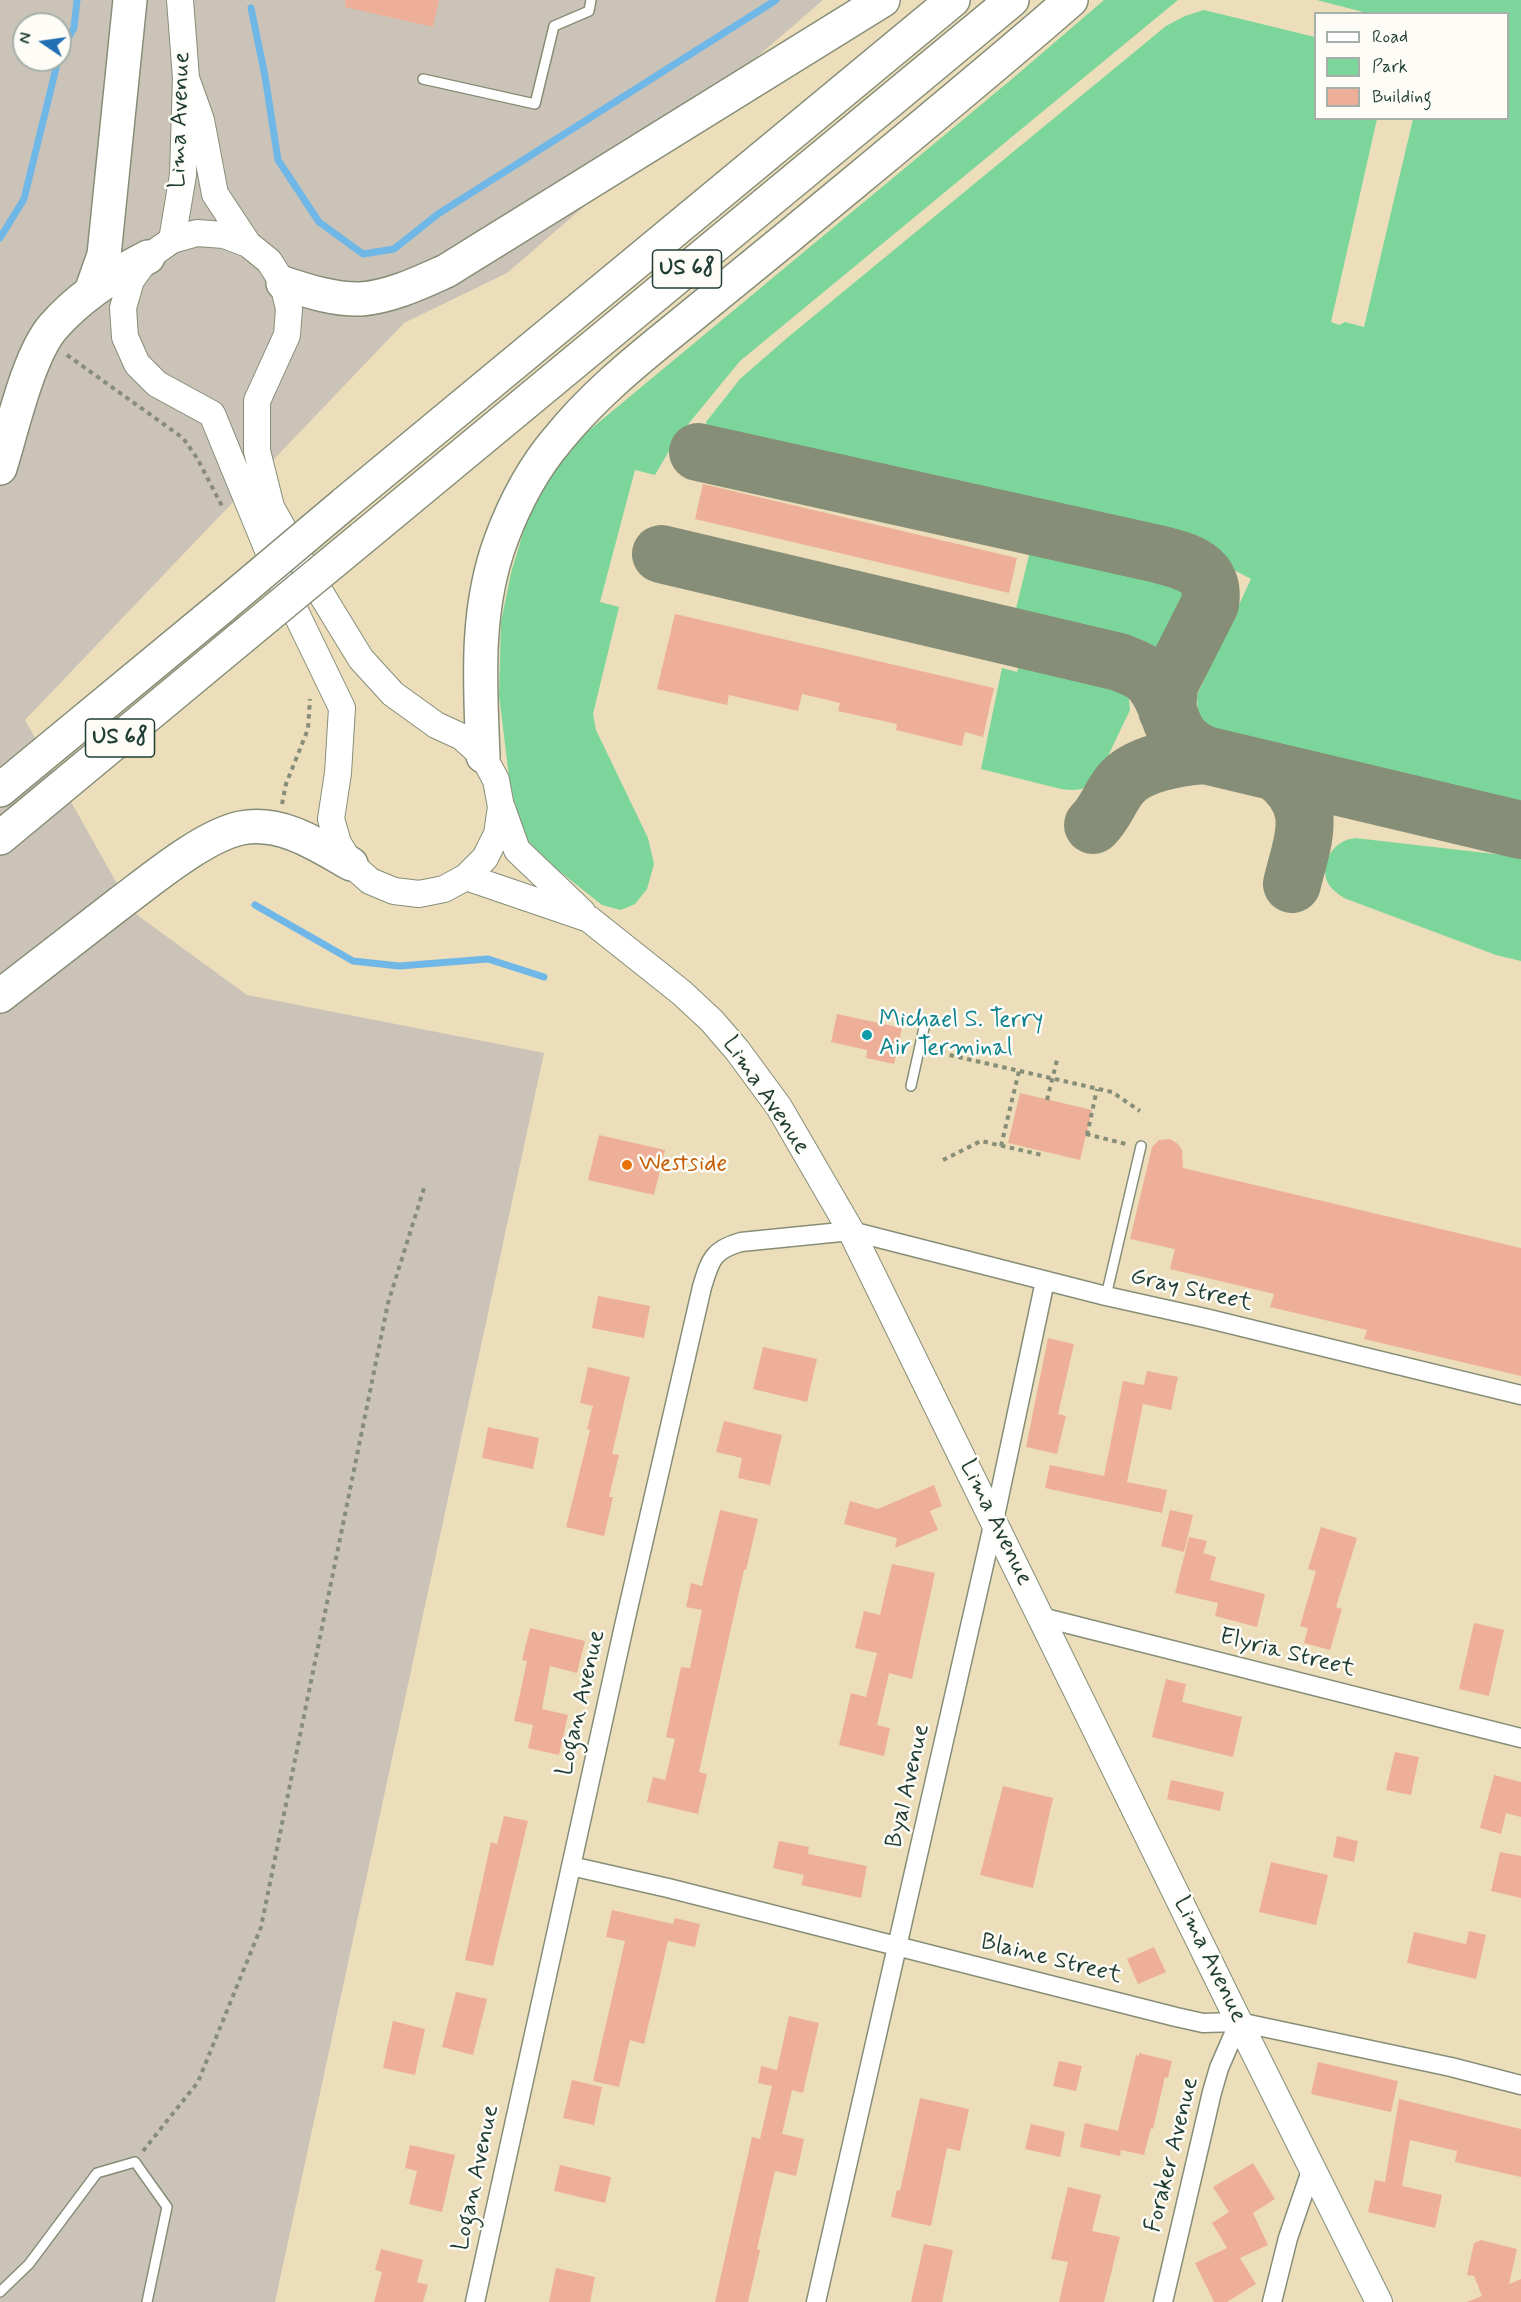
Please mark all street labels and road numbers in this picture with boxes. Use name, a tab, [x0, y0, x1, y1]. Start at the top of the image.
street label: Lima Avenue	[164, 51, 198, 189]
road number: US 68	[652, 250, 722, 288]
road number: US 68	[86, 719, 154, 757]
street label: Lima Avenue	[715, 1031, 815, 1161]
street label: Gray Street	[1127, 1263, 1255, 1319]
street label: Lima Avenue	[952, 1455, 1038, 1591]
street label: Elyria Street	[1216, 1623, 1358, 1685]
street label: Logan Avenue	[551, 1627, 613, 1779]
street label: Byal Avenue	[881, 1721, 937, 1851]
street label: Lima Avenue	[1166, 1892, 1252, 2028]
street label: Blaine Street	[978, 1929, 1124, 1991]
street label: Foraker Avenue	[1140, 2074, 1206, 2236]
street label: Logan Avenue	[447, 2102, 507, 2254]

